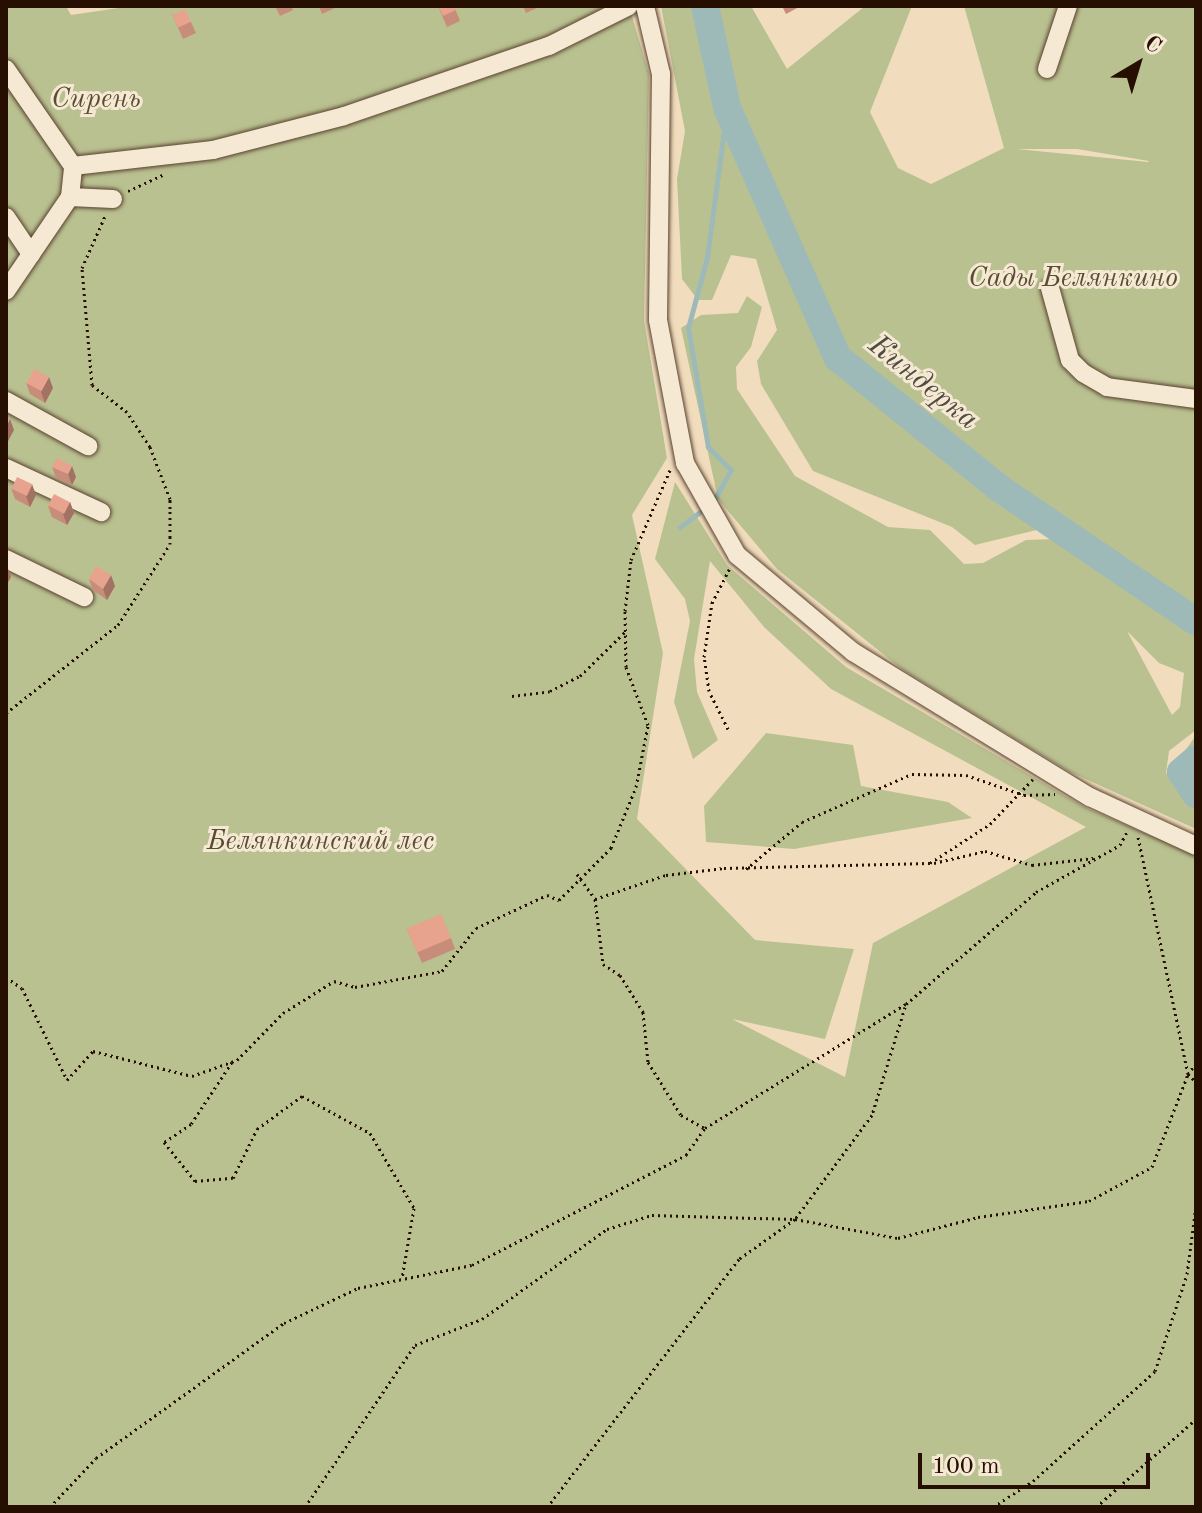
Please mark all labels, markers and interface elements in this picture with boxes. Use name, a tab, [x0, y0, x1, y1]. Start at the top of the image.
north arrow	[1098, 24, 1178, 104]
text: С	[1140, 32, 1165, 58]
park label: Сирень	[51, 83, 141, 117]
park label: Сады Белянкино	[968, 262, 1178, 296]
water label: Киндерка	[861, 328, 985, 438]
park label: Белянкинский лес	[207, 825, 435, 859]
scale bar	[922, 1437, 1154, 1487]
text: 100 m	[932, 1455, 1000, 1479]

